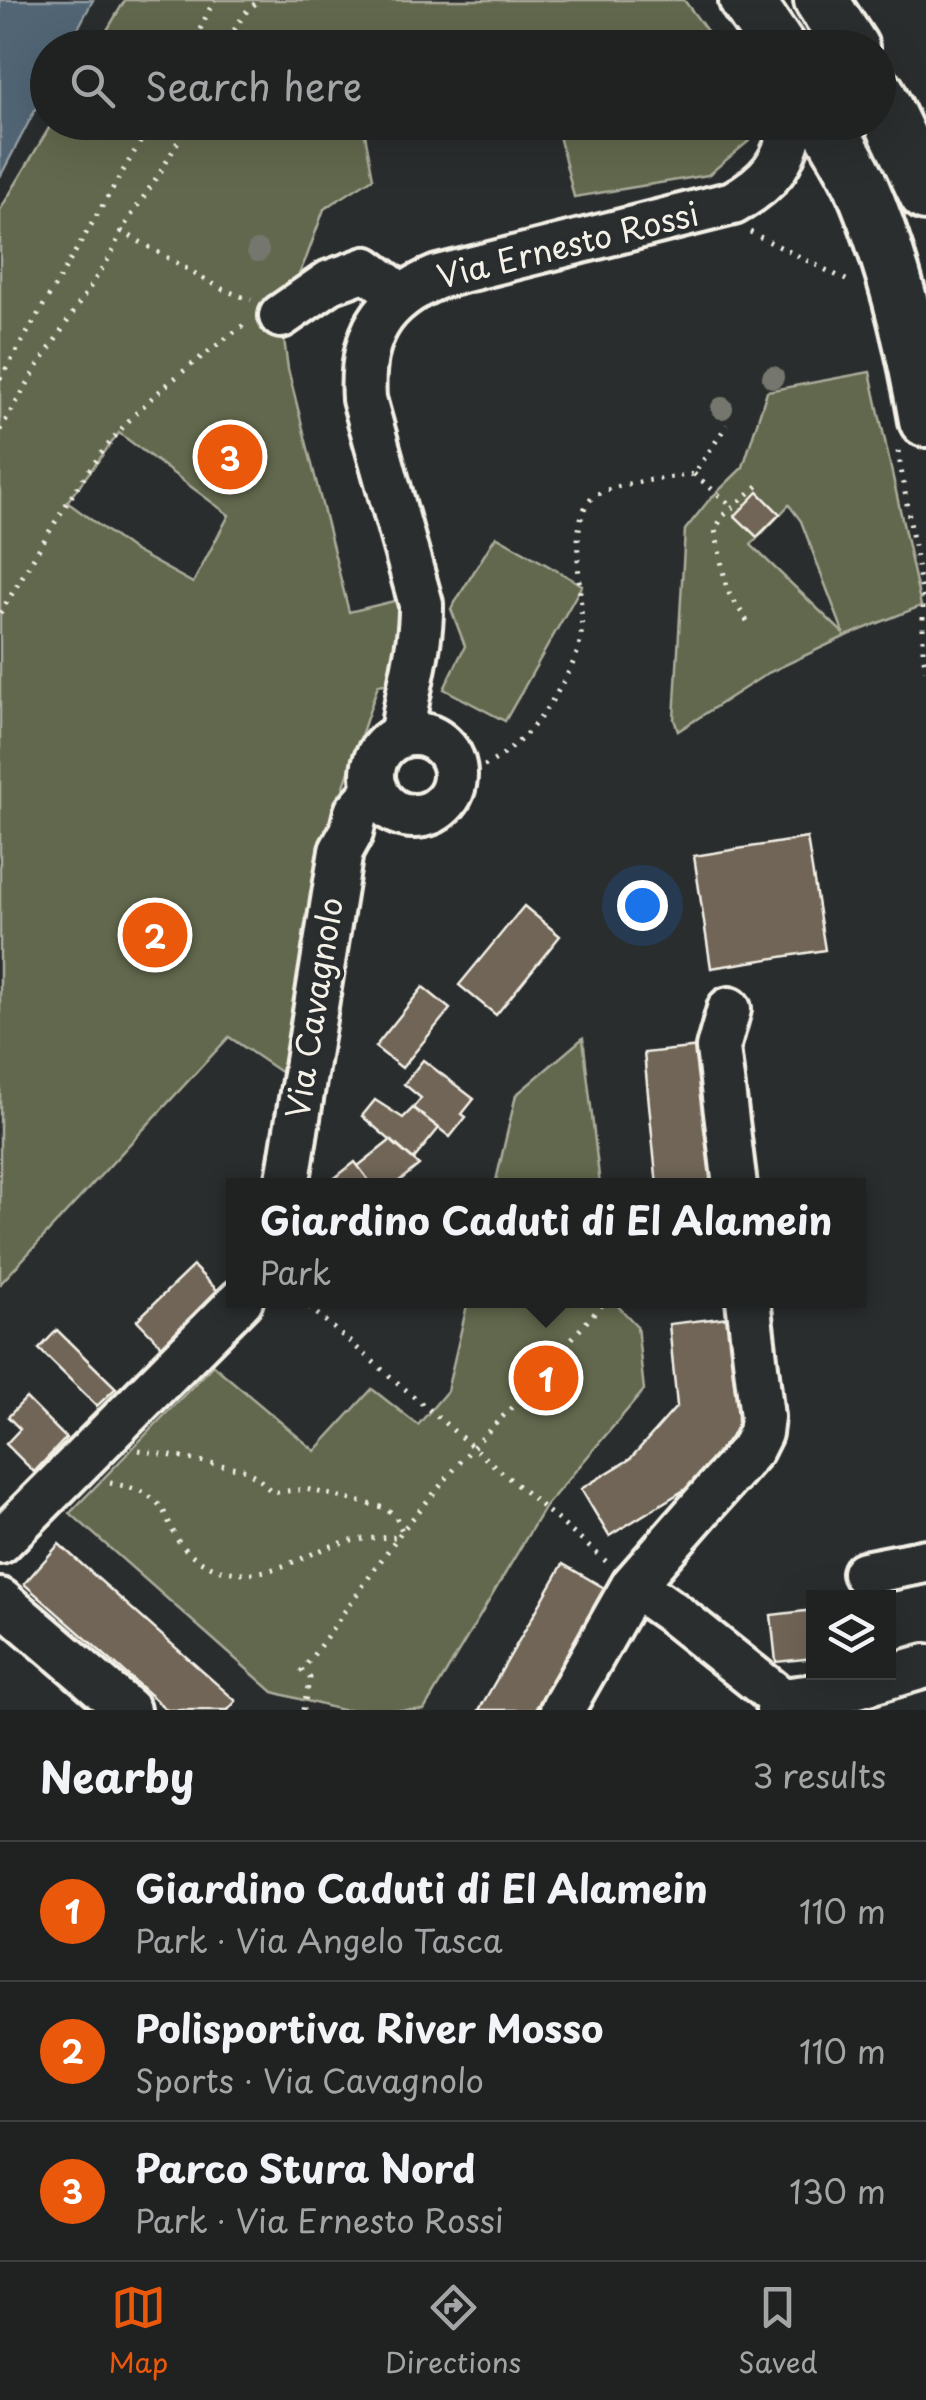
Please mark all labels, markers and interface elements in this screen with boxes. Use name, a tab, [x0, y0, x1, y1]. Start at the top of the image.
search box	[30, 30, 896, 140]
text: Search here	[145, 57, 362, 114]
icon: search	[65, 58, 120, 113]
street label: Via Ernesto Rossi	[432, 188, 703, 300]
pin: 3	[198, 420, 262, 494]
your location	[617, 880, 668, 931]
street label: Via Cavagnolo	[272, 894, 354, 1122]
pin: 2	[122, 898, 188, 972]
popup	[226, 1178, 866, 1308]
text: Giardino Caduti di El Alamein	[260, 1191, 832, 1248]
text: Park	[260, 1248, 331, 1296]
pin: 1	[514, 1340, 578, 1416]
map controls	[806, 1590, 896, 1680]
button: layers	[806, 1590, 896, 1680]
text: Nearby	[40, 1744, 194, 1807]
text: 3 results	[752, 1751, 886, 1799]
text: Giardino Caduti di El Alamein	[135, 1859, 708, 1916]
text: 1	[65, 1887, 80, 1935]
text: 110 m	[799, 1887, 886, 1935]
text: Park · Via Angelo Tasca	[135, 1916, 503, 1964]
text: Polisportiva River Mosso	[135, 1999, 603, 2056]
text: 2	[61, 2027, 84, 2075]
text: 110 m	[799, 2027, 886, 2075]
text: Sports · Via Cavagnolo	[135, 2056, 484, 2104]
text: Parco Stura Nord	[135, 2139, 475, 2196]
text: 3	[62, 2167, 83, 2215]
text: 130 m	[789, 2167, 886, 2215]
text: Park · Via Ernesto Rossi	[135, 2196, 504, 2244]
tab: Map	[108, 2280, 168, 2383]
tab: Directions	[385, 2280, 521, 2383]
tab: Saved	[738, 2280, 818, 2383]

